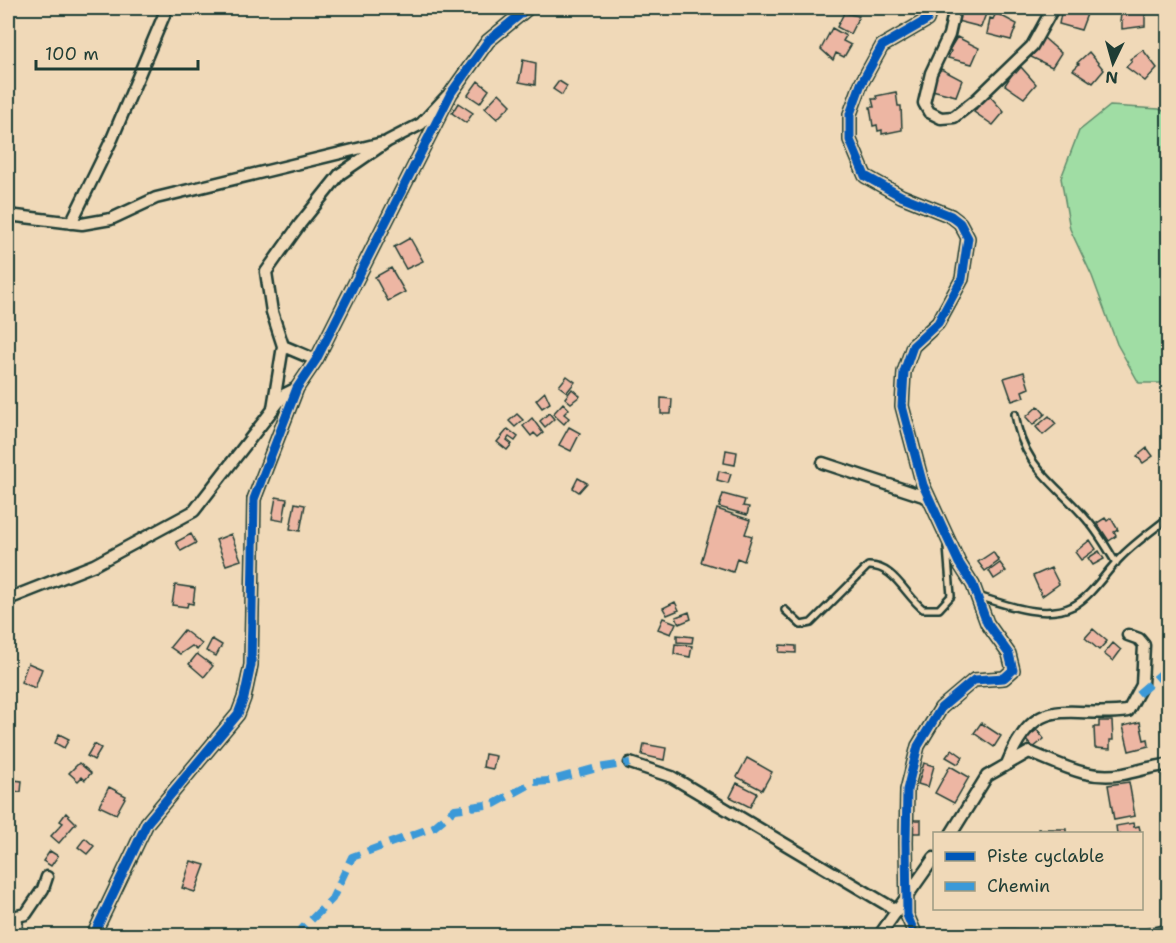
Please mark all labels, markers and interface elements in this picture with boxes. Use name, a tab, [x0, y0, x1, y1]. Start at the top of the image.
scale bar	[36, 33, 198, 71]
north arrow	[1083, 33, 1143, 93]
text: 100 m	[45, 42, 99, 66]
text: N	[1105, 66, 1119, 88]
legend	[933, 832, 1143, 910]
text: Piste cyclable	[987, 844, 1104, 868]
text: Chemin	[987, 874, 1050, 898]

